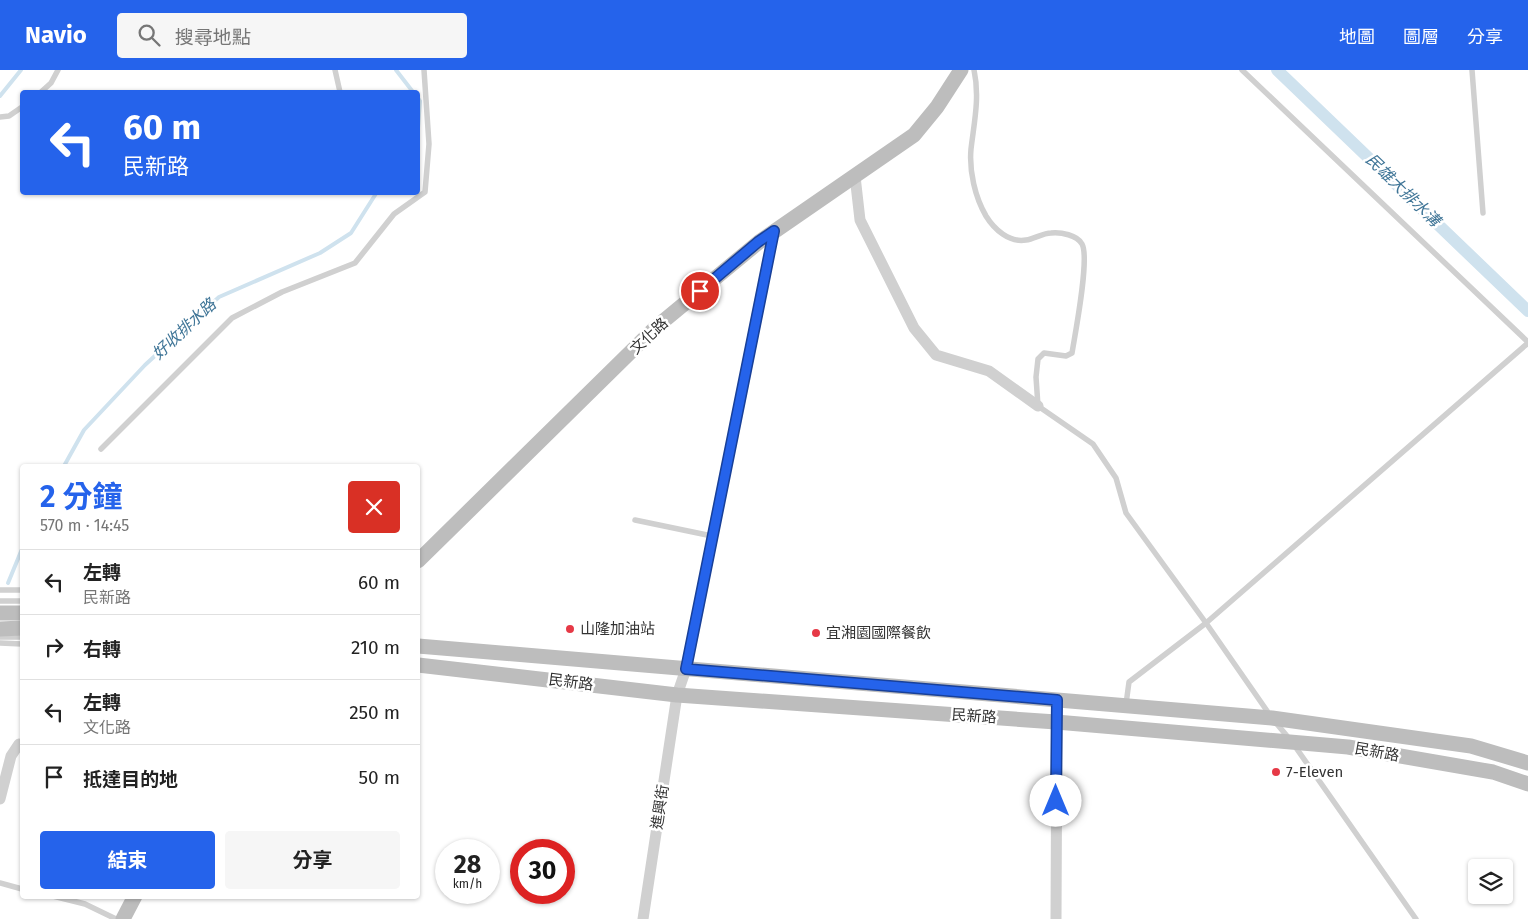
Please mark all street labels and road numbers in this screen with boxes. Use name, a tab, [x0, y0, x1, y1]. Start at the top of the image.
street label: 文化路	[626, 314, 672, 358]
street label: 民新路	[548, 670, 594, 694]
street label: 民新路	[951, 705, 997, 727]
street label: 民新路	[1353, 739, 1401, 765]
street label: 進興街	[648, 783, 672, 831]

